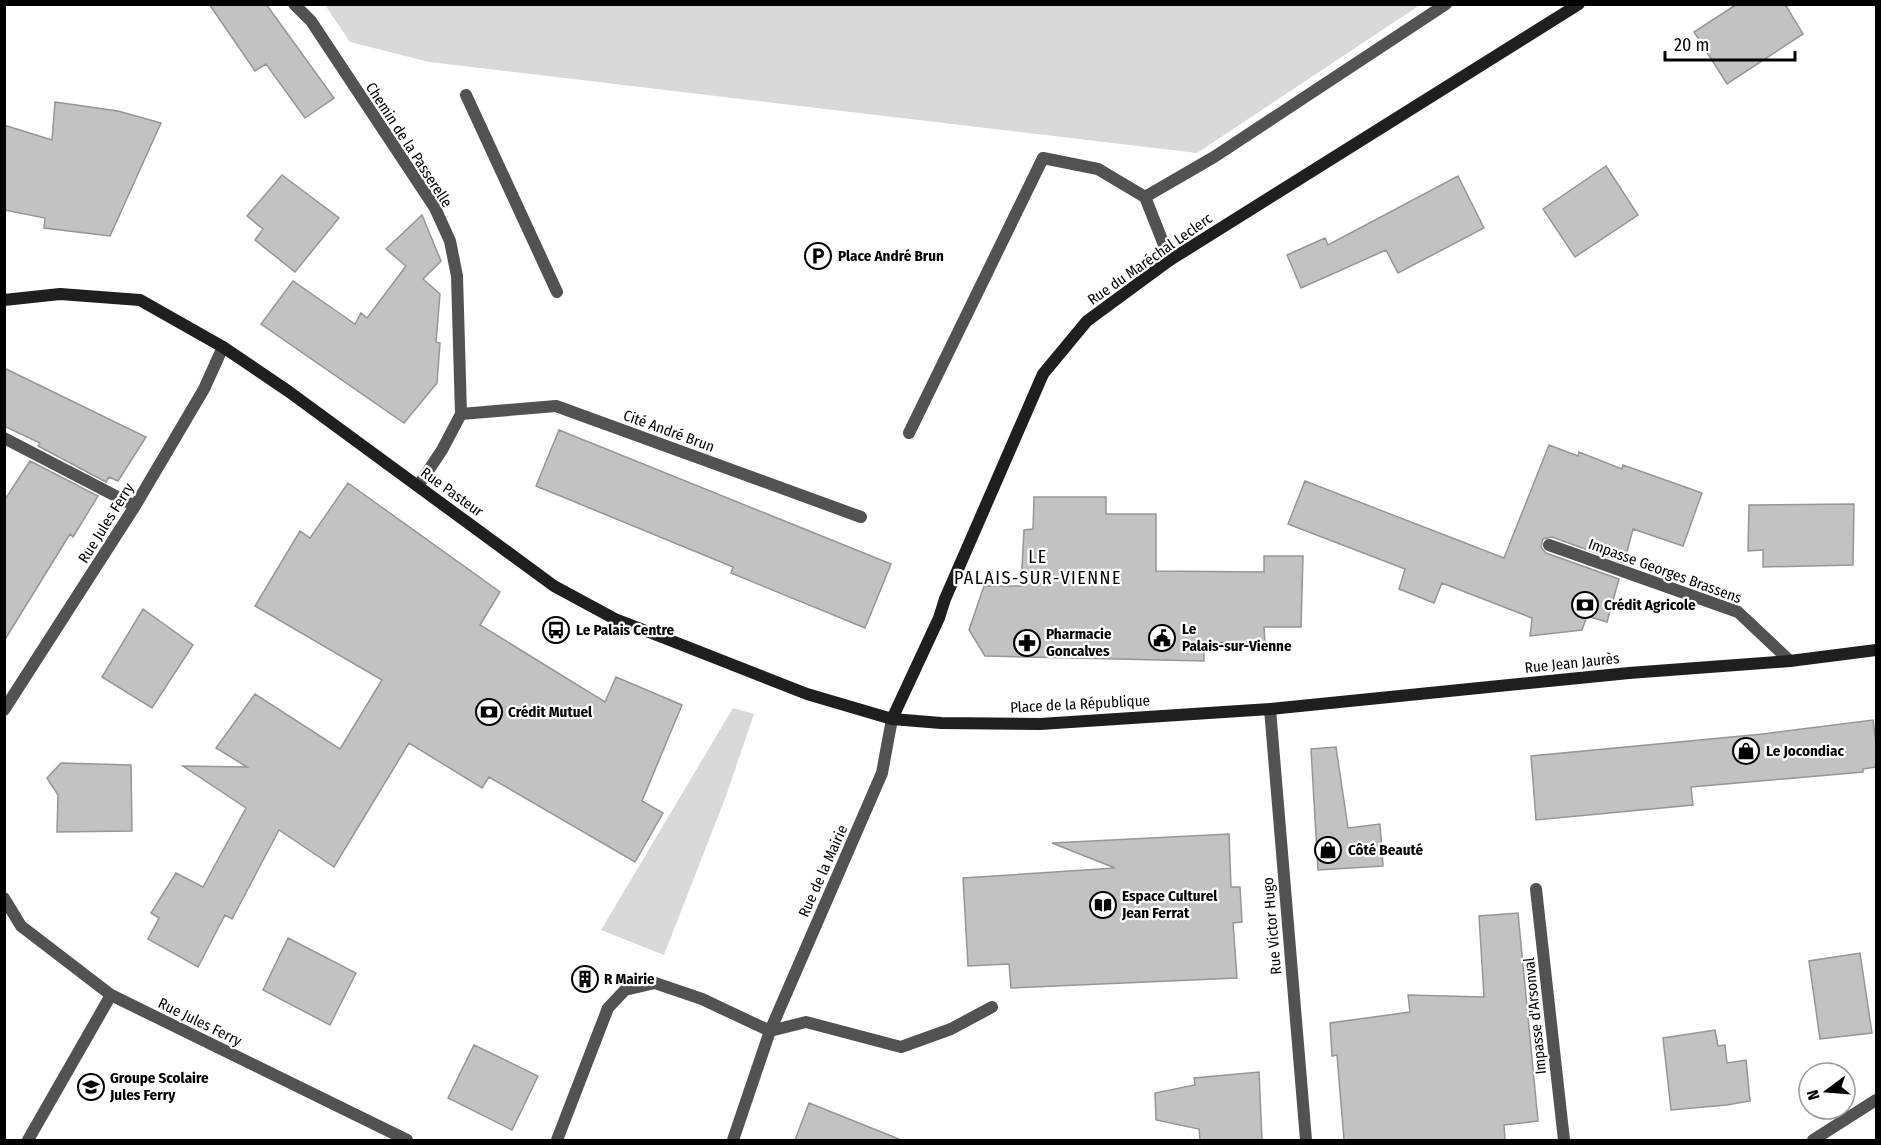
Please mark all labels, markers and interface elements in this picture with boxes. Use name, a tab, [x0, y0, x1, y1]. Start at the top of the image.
scale bar	[1665, 24, 1796, 62]
text: 20 m	[1674, 34, 1709, 56]
street label: Chemin de la Passerelle	[362, 79, 456, 211]
street label: Rue du Maréchal Leclerc	[1084, 209, 1216, 309]
parking icon: Place André Brun	[803, 241, 833, 271]
place label: Place André Brun	[838, 247, 944, 265]
street label: Cité André Brun	[621, 406, 717, 456]
street label: Rue Pasteur	[417, 463, 487, 521]
street label: Rue Jules Ferry	[74, 479, 138, 566]
street label: Impasse Georges Brassens	[1586, 535, 1744, 607]
district label: LE PALAIS-SUR-VIENNE	[954, 546, 1122, 589]
bank icon: Crédit Agricole	[1570, 590, 1600, 620]
place label: Crédit Agricole	[1604, 596, 1696, 614]
bus stop icon: Le Palais Centre	[541, 615, 571, 645]
place label: Le Palais-sur-Vienne	[1182, 620, 1292, 655]
place label: Le Palais Centre	[576, 621, 675, 639]
public building icon: Le Palais-sur-Vienne	[1147, 623, 1177, 653]
place label: Pharmacie Goncalves	[1046, 625, 1112, 660]
pharmacy icon: Pharmacie Goncalves	[1012, 628, 1042, 658]
street label: Rue Jean Jaurès	[1524, 649, 1620, 677]
street label: Place de la République	[1010, 691, 1150, 717]
bank icon: Crédit Mutuel	[474, 697, 504, 727]
place label: Crédit Mutuel	[508, 703, 593, 721]
shop icon: Le Jocondiac	[1731, 736, 1761, 766]
place label: Le Jocondiac	[1766, 742, 1844, 760]
street label: Rue de la Mairie	[795, 822, 851, 920]
shop icon: Côté Beauté	[1313, 835, 1343, 865]
place label: Côté Beauté	[1348, 841, 1423, 859]
street label: Rue Victor Hugo	[1259, 876, 1285, 975]
place label: Espace Culturel Jean Ferrat	[1121, 887, 1218, 922]
library icon: Espace Culturel Jean Ferrat	[1088, 890, 1118, 920]
street label: Impasse d'Arsonval	[1520, 957, 1550, 1075]
building icon: R Mairie	[570, 964, 600, 994]
place label: R Mairie	[604, 970, 655, 988]
street label: Rue Jules Ferry	[155, 994, 245, 1050]
north arrow	[1797, 1061, 1857, 1121]
place label: Groupe Scolaire Jules Ferry	[109, 1069, 209, 1104]
school or university icon: Groupe Scolaire Jules Ferry	[76, 1072, 106, 1102]
text: N	[1803, 1088, 1824, 1102]

